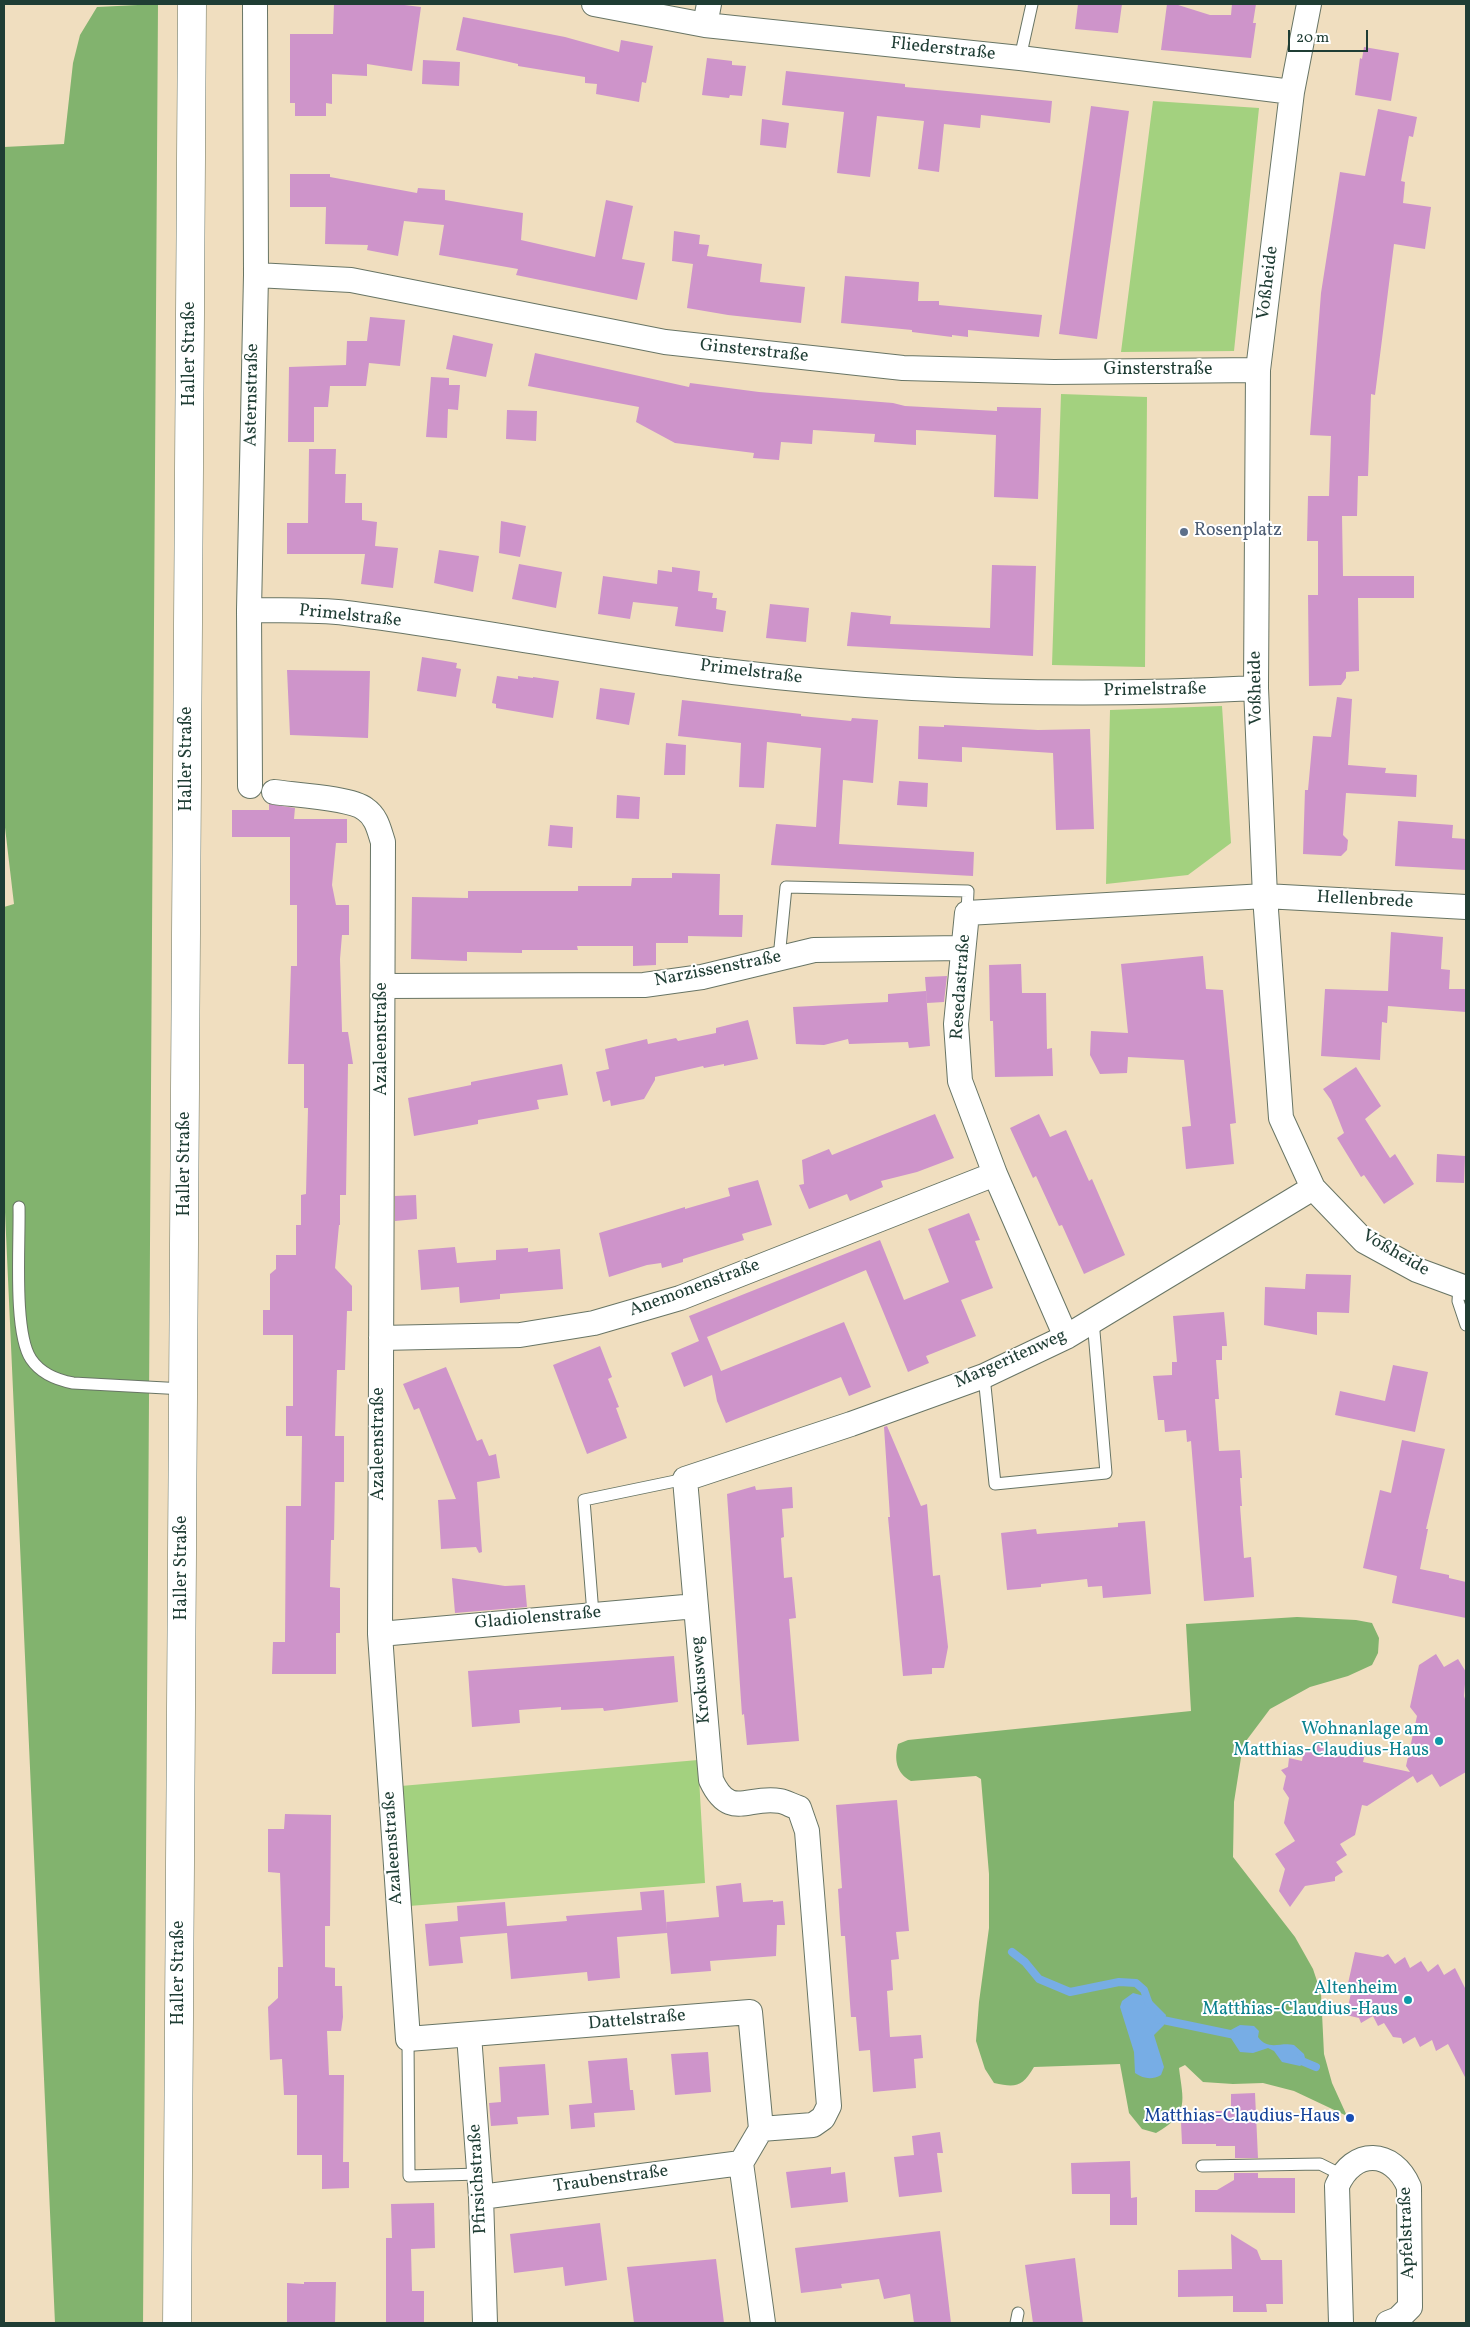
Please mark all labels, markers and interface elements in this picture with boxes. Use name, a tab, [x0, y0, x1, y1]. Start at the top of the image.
scale bar	[1290, 20, 1370, 52]
text: 20 m	[1296, 28, 1329, 49]
street label: Fliederstraße	[889, 34, 997, 66]
street label: Voßheide	[1254, 245, 1284, 321]
street label: Haller Straße	[180, 301, 202, 407]
street label: Ginsterstraße	[699, 336, 809, 368]
street label: Asternstraße	[241, 343, 265, 447]
street label: Ginsterstraße	[1103, 360, 1213, 382]
place label: Rosenplatz	[1194, 521, 1282, 543]
marker: Rosenplatz	[1178, 526, 1190, 538]
street label: Primelstraße	[298, 601, 402, 633]
street label: Voßheide	[1246, 651, 1268, 725]
street label: Primelstraße	[699, 656, 803, 690]
street label: Primelstraße	[1103, 679, 1207, 703]
street label: Haller Straße	[177, 706, 199, 812]
street label: Hellenbrede	[1316, 888, 1414, 914]
street label: Resedastraße	[948, 934, 976, 1040]
street label: Narzissenstraße	[653, 947, 783, 993]
street label: Azaleenstraße	[372, 982, 394, 1096]
street label: Haller Straße	[175, 1111, 197, 1217]
street label: Voßheide	[1357, 1226, 1433, 1282]
street label: Anemonenstraße	[627, 1255, 763, 1323]
street label: Margeritenweg	[952, 1326, 1070, 1394]
street label: Azaleenstraße	[369, 1387, 391, 1501]
street label: Haller Straße	[172, 1515, 194, 1621]
street label: Gladiolenstraße	[474, 1603, 602, 1635]
street label: Krokusweg	[687, 1635, 717, 1725]
place label: Wohnanlage am Matthias-Claudius-Haus	[1233, 1720, 1429, 1762]
marker: Wohnanlage am Matthias-Claudius-Haus	[1433, 1735, 1445, 1747]
street label: Azaleenstraße	[379, 1791, 409, 1905]
street label: Haller Straße	[169, 1920, 191, 2026]
place label: Altenheim Matthias-Claudius-Haus	[1202, 1979, 1398, 2022]
marker: Altenheim Matthias-Claudius-Haus	[1402, 1994, 1414, 2006]
street label: Dattelstraße	[587, 2006, 687, 2036]
place label: Matthias-Claudius-Haus	[1144, 2107, 1340, 2129]
marker: Matthias-Claudius-Haus	[1344, 2112, 1356, 2124]
street label: Pfirsichstraße	[465, 2123, 493, 2235]
street label: Traubenstraße	[552, 2161, 670, 2199]
street label: Apfelstraße	[1396, 2187, 1420, 2279]

